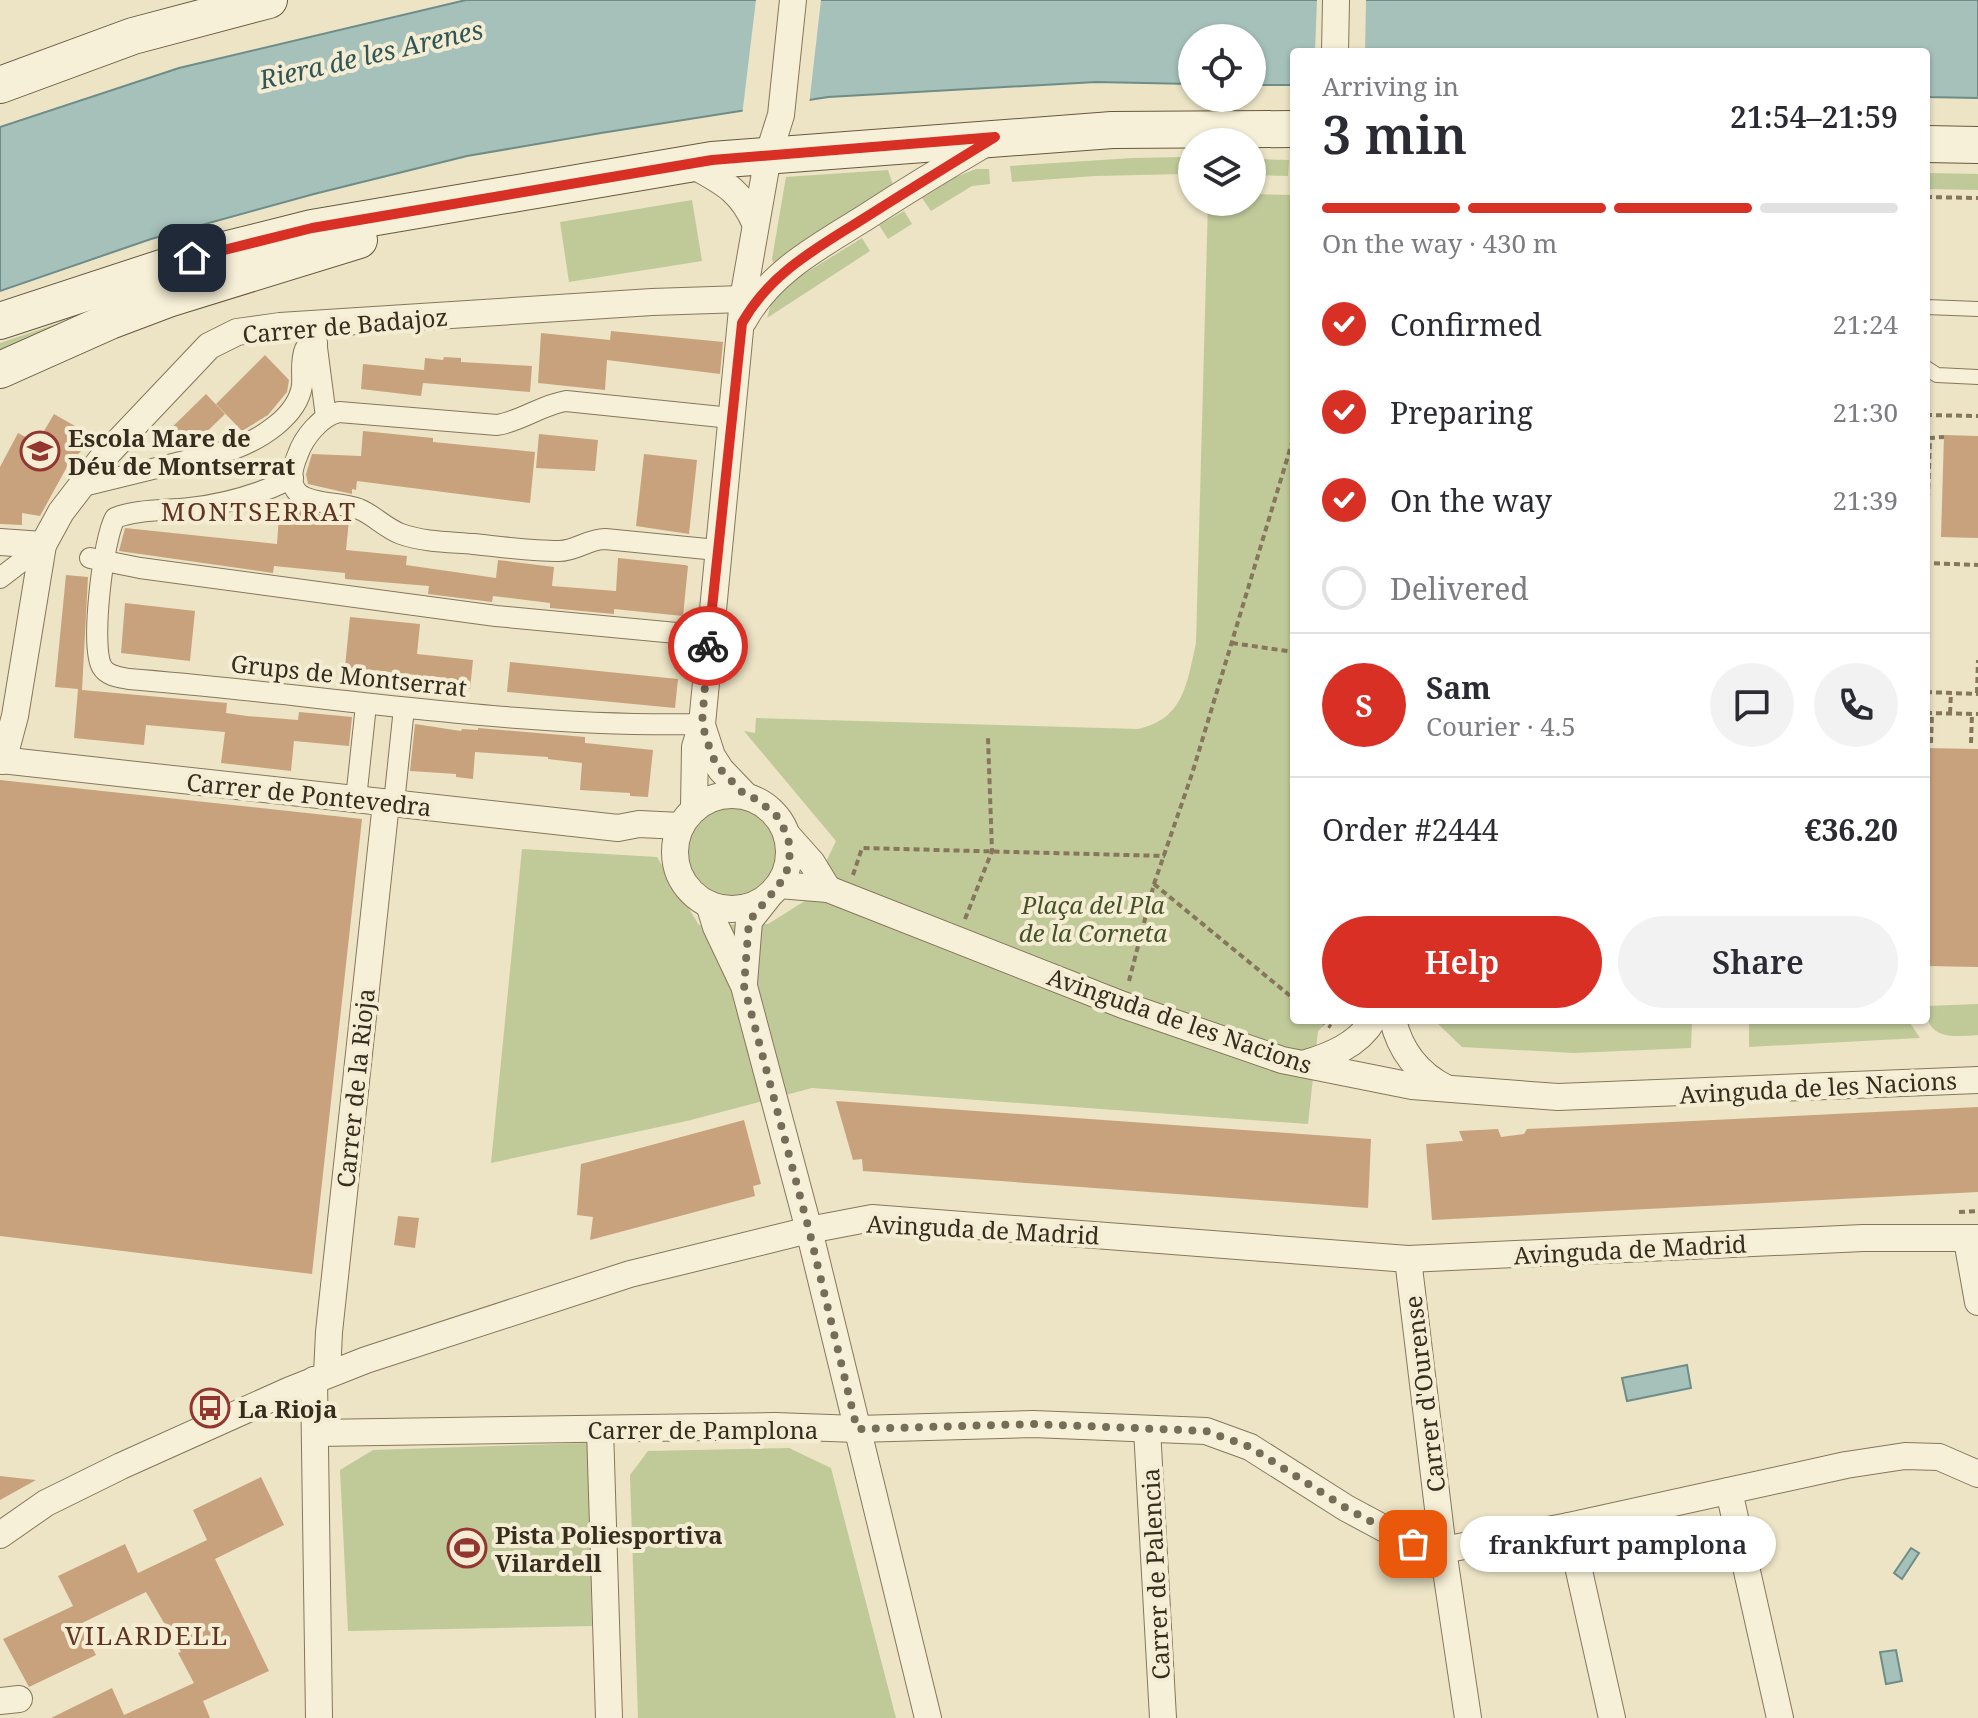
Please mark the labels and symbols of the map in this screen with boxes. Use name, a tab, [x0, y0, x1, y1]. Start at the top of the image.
water label: Riera de les Arenes	[254, 11, 487, 98]
pin	[158, 224, 226, 292]
street label: Carrer de Badajoz	[241, 300, 449, 350]
place label: Escola Mare de Déu de Montserrat	[68, 421, 296, 482]
school or university icon: Escola Mare de Déu de Montserrat	[19, 430, 61, 472]
district label: MONTSERRAT	[161, 493, 357, 529]
courier	[668, 606, 748, 686]
street label: Grups de Montserrat	[229, 646, 469, 704]
street label: Carrer de Pontevedra	[185, 765, 433, 823]
park label: Plaça del Pla de la Corneta	[1019, 888, 1167, 949]
street label: Avinguda de les Nacions	[1043, 959, 1317, 1081]
street label: Carrer de la Rioja	[328, 987, 382, 1189]
street label: Avinguda de les Nacions	[1678, 1063, 1958, 1111]
street label: Avinguda de Madrid	[866, 1206, 1101, 1252]
street label: Avinguda de Madrid	[1513, 1226, 1748, 1272]
street label: Carrer d'Ourense	[1396, 1294, 1452, 1494]
bus stop icon: La Rioja	[189, 1387, 231, 1429]
place label: La Rioja	[238, 1392, 337, 1425]
street label: Carrer de Pamplona	[588, 1413, 818, 1446]
street label: Carrer de Palencia	[1133, 1467, 1177, 1681]
pin	[1379, 1510, 1447, 1578]
callout: frankfurt pamplona	[1461, 1516, 1777, 1572]
place label: Pista Poliesportiva Vilardell	[495, 1518, 723, 1579]
sports icon: Pista Poliesportiva Vilardell	[446, 1527, 488, 1569]
district label: VILARDELL	[65, 1617, 229, 1653]

